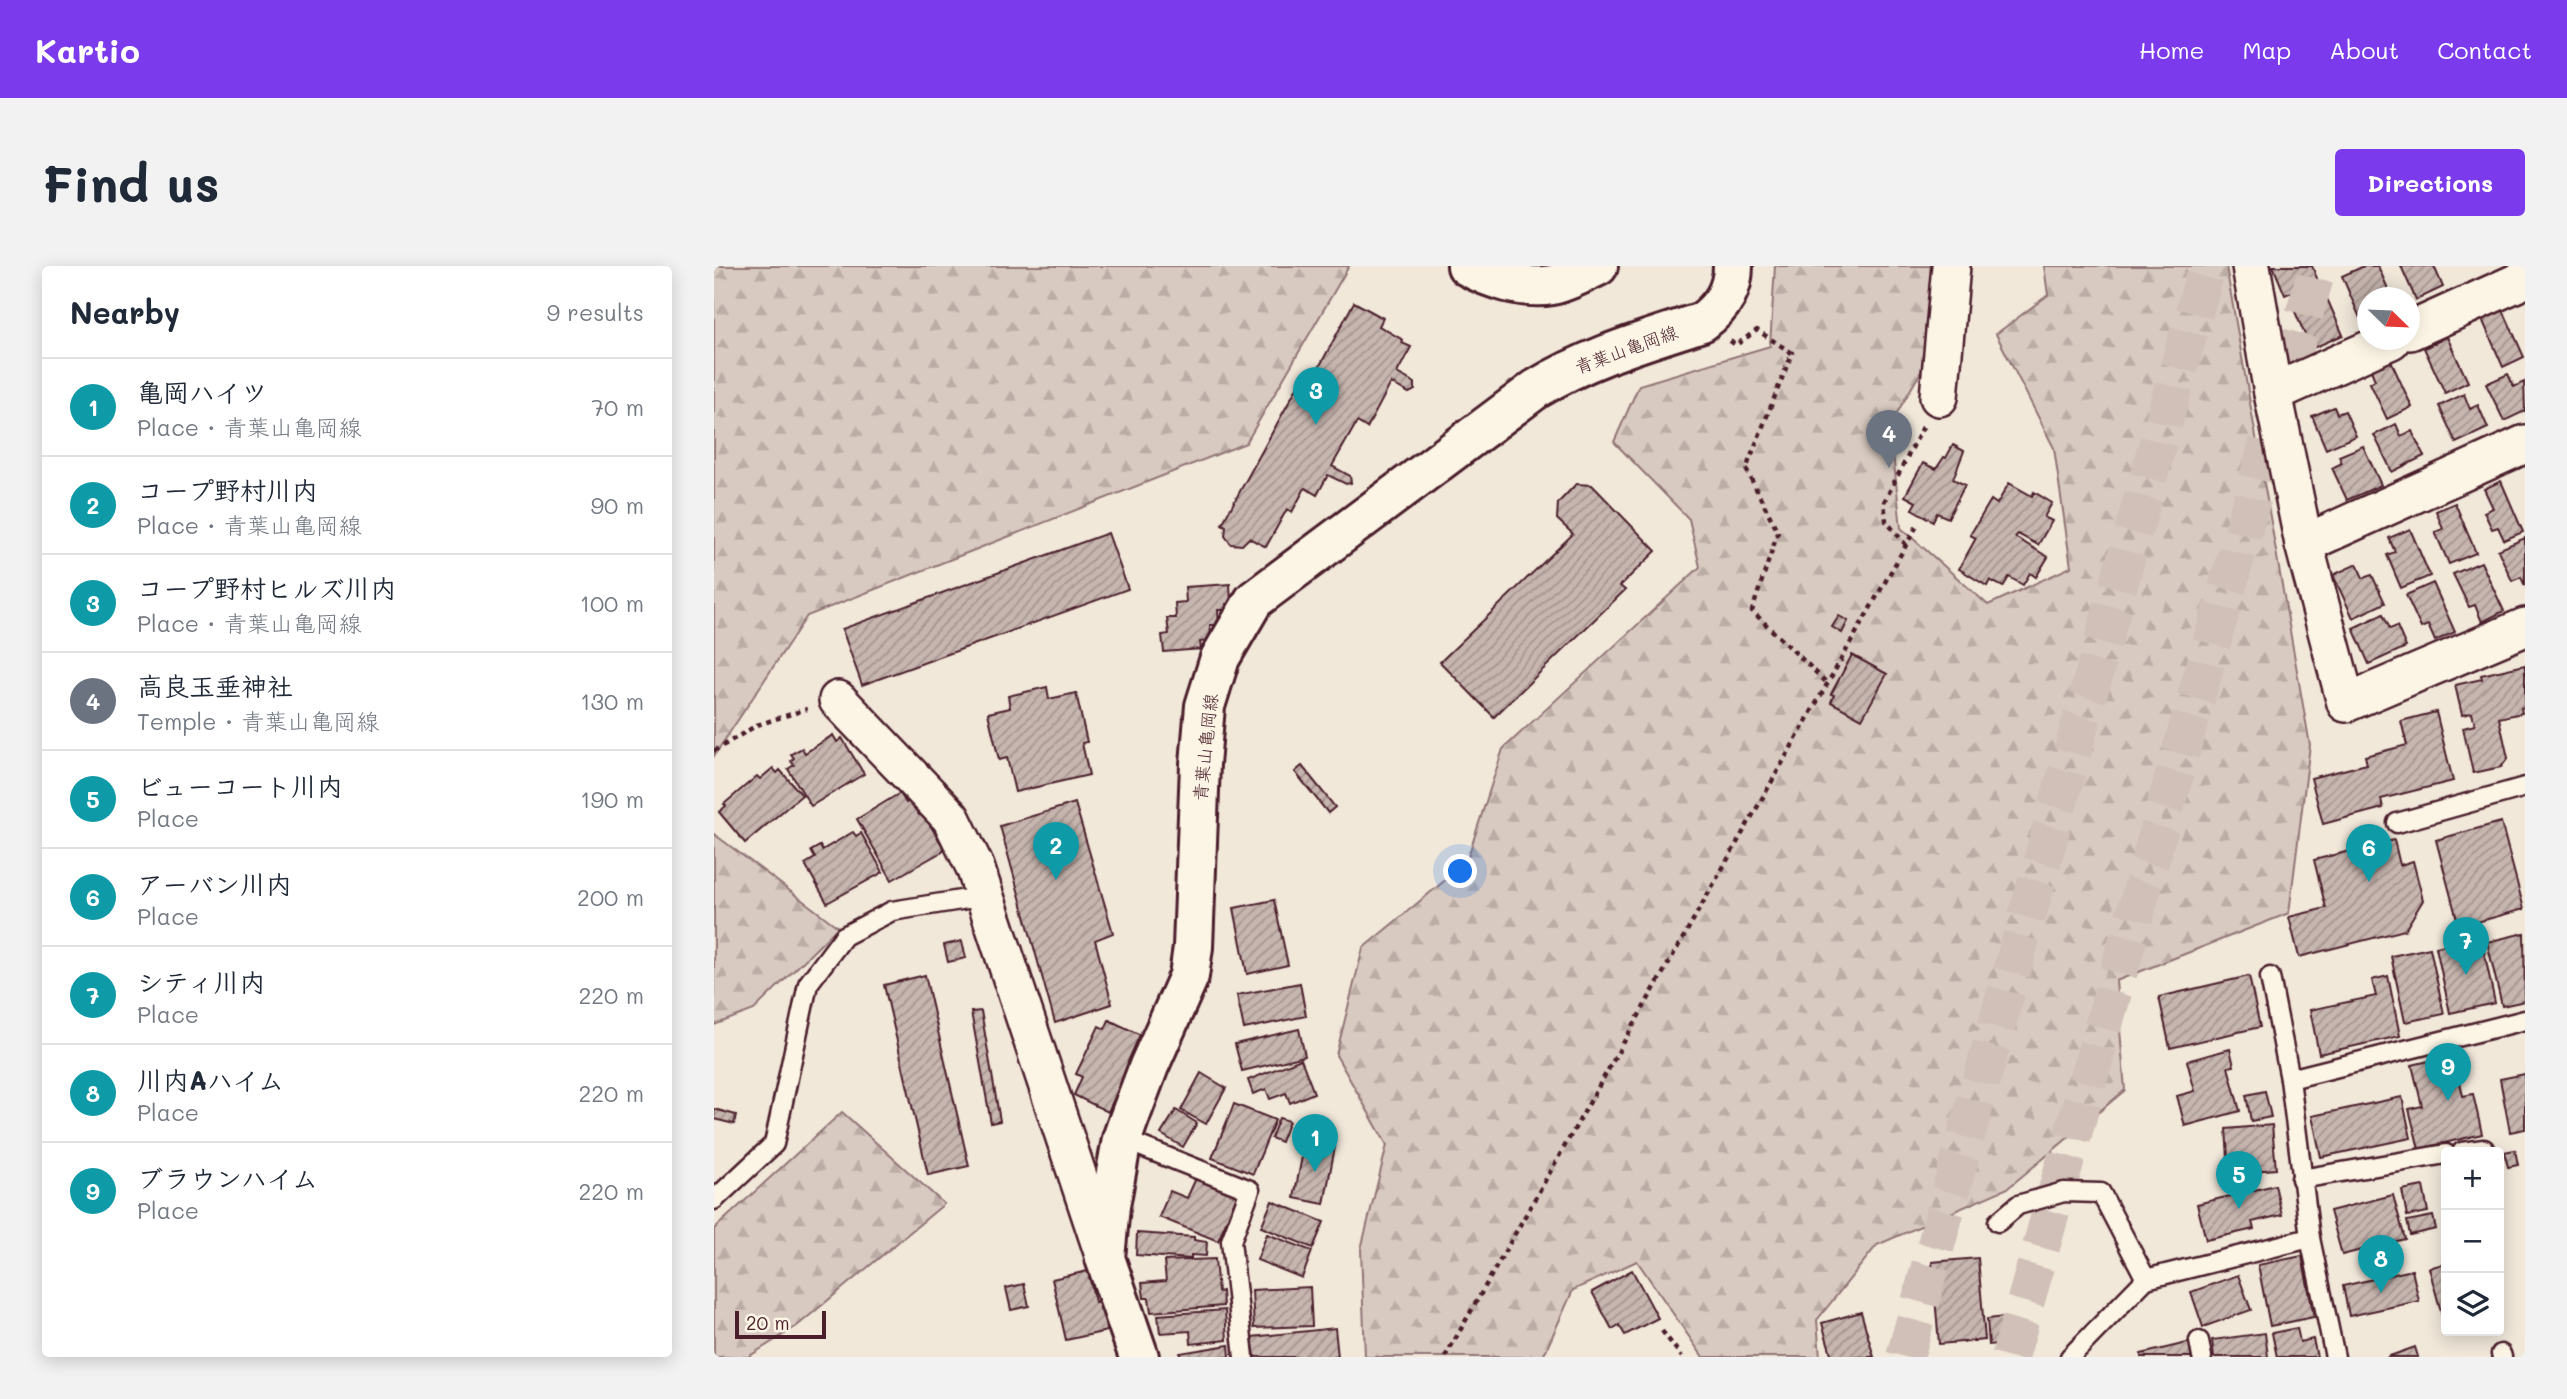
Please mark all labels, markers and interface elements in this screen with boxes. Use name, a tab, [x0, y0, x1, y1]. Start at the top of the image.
text: Kartio	[35, 28, 140, 71]
text: Home	[2139, 34, 2204, 65]
text: Map	[2242, 34, 2291, 65]
text: About	[2329, 34, 2399, 65]
text: Contact	[2437, 34, 2532, 65]
button: Directions	[2335, 149, 2525, 216]
text: Find us	[42, 151, 220, 214]
north arrow	[2357, 287, 2420, 350]
text: Nearby	[70, 292, 180, 332]
text: 9 results	[546, 297, 644, 327]
street label: 青葉山亀岡線	[1571, 319, 1681, 379]
pin: 3	[1293, 367, 1339, 425]
text: 亀岡ハイツ	[137, 375, 267, 409]
text: 1	[88, 392, 98, 422]
text: 70 m	[591, 392, 644, 422]
pin: 4	[1866, 410, 1912, 468]
text: Place · 青葉山亀岡線	[137, 412, 362, 442]
text: コープ野村川内	[137, 473, 318, 507]
text: 2	[87, 490, 99, 520]
text: 90 m	[591, 490, 644, 520]
text: Place · 青葉山亀岡線	[137, 510, 362, 540]
text: コープ野村ヒルズ川内	[137, 571, 396, 605]
text: 3	[86, 588, 100, 618]
text: 100 m	[580, 588, 644, 618]
text: Place · 青葉山亀岡線	[137, 608, 362, 638]
text: 高良玉垂神社	[137, 669, 293, 703]
text: 4	[86, 686, 100, 716]
text: 130 m	[580, 686, 644, 716]
street label: 青葉山亀岡線	[1187, 692, 1223, 802]
text: Temple · 青葉山亀岡線	[137, 706, 379, 736]
text: ビューコート川内	[137, 769, 343, 803]
text: 5	[86, 784, 100, 814]
text: 190 m	[580, 784, 644, 814]
text: Place	[137, 803, 199, 833]
pin: 2	[1033, 822, 1079, 880]
pin: 6	[2346, 824, 2392, 882]
your location	[1443, 854, 1477, 888]
text: アーバン川内	[137, 867, 292, 901]
text: 6	[86, 882, 100, 912]
text: 200 m	[577, 882, 644, 912]
text: Place	[137, 901, 199, 931]
pin: 7	[2443, 917, 2489, 975]
text: シティ川内	[137, 965, 265, 999]
text: 7	[87, 980, 99, 1010]
text: 220 m	[578, 980, 644, 1010]
text: Place	[137, 999, 199, 1029]
pin: 9	[2425, 1043, 2471, 1101]
text: 川内Aハイム	[137, 1063, 284, 1097]
text: 8	[86, 1078, 100, 1108]
text: 220 m	[578, 1078, 644, 1108]
text: Place	[137, 1097, 199, 1127]
pin: 1	[1292, 1114, 1338, 1172]
map controls	[2441, 1147, 2504, 1336]
button: +	[2441, 1147, 2504, 1210]
pin: 5	[2216, 1151, 2262, 1209]
text: ブラウンハイム	[137, 1161, 318, 1195]
text: 9	[86, 1176, 100, 1206]
text: 220 m	[578, 1176, 644, 1206]
text: Place	[137, 1195, 199, 1225]
button: −	[2441, 1210, 2504, 1273]
pin: 8	[2358, 1235, 2404, 1293]
button: layers	[2441, 1273, 2504, 1336]
scale bar	[735, 1308, 826, 1340]
text: 20 m	[746, 1310, 790, 1335]

